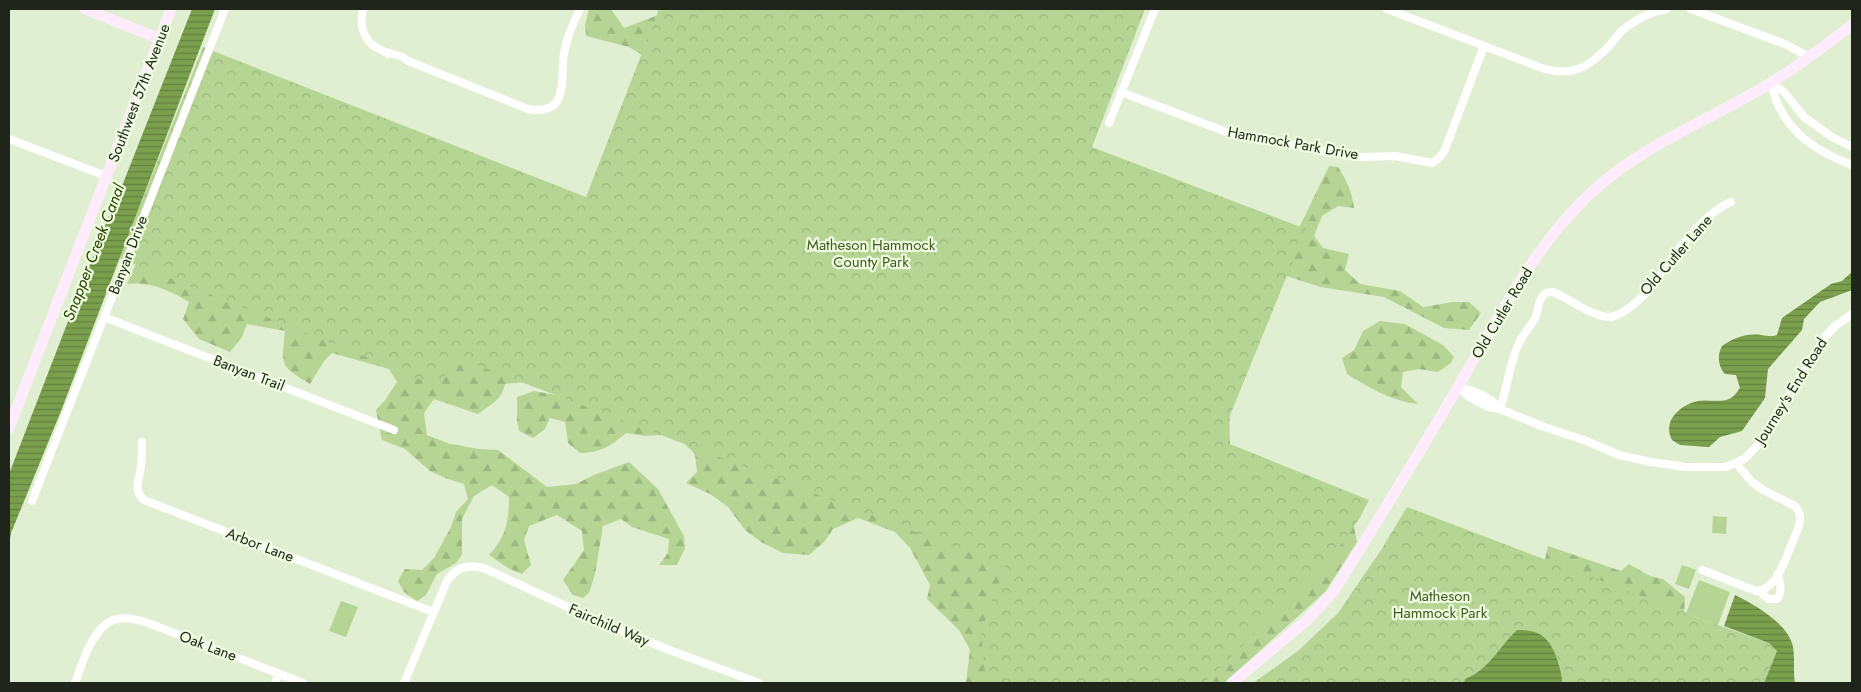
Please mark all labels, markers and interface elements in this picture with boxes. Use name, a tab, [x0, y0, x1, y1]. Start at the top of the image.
street label: Southwest 57th Avenue	[102, 20, 176, 165]
street label: Hammock Park Drive	[1226, 121, 1360, 165]
water label: Snapper Creek Canal	[57, 179, 131, 324]
street label: Old Cutler Lane	[1635, 210, 1717, 300]
street label: Banyan Drive	[103, 212, 153, 298]
park label: Matheson Hammock County Park	[807, 234, 936, 273]
street label: Old Cutler Road	[1466, 263, 1538, 363]
street label: Journey's End Road	[1748, 334, 1833, 450]
street label: Banyan Trail	[210, 349, 288, 397]
street label: Arbor Lane	[223, 522, 297, 568]
park label: Matheson Hammock Park	[1393, 585, 1488, 624]
street label: Fairchild Way	[565, 598, 653, 652]
street label: Oak Lane	[176, 625, 240, 667]

